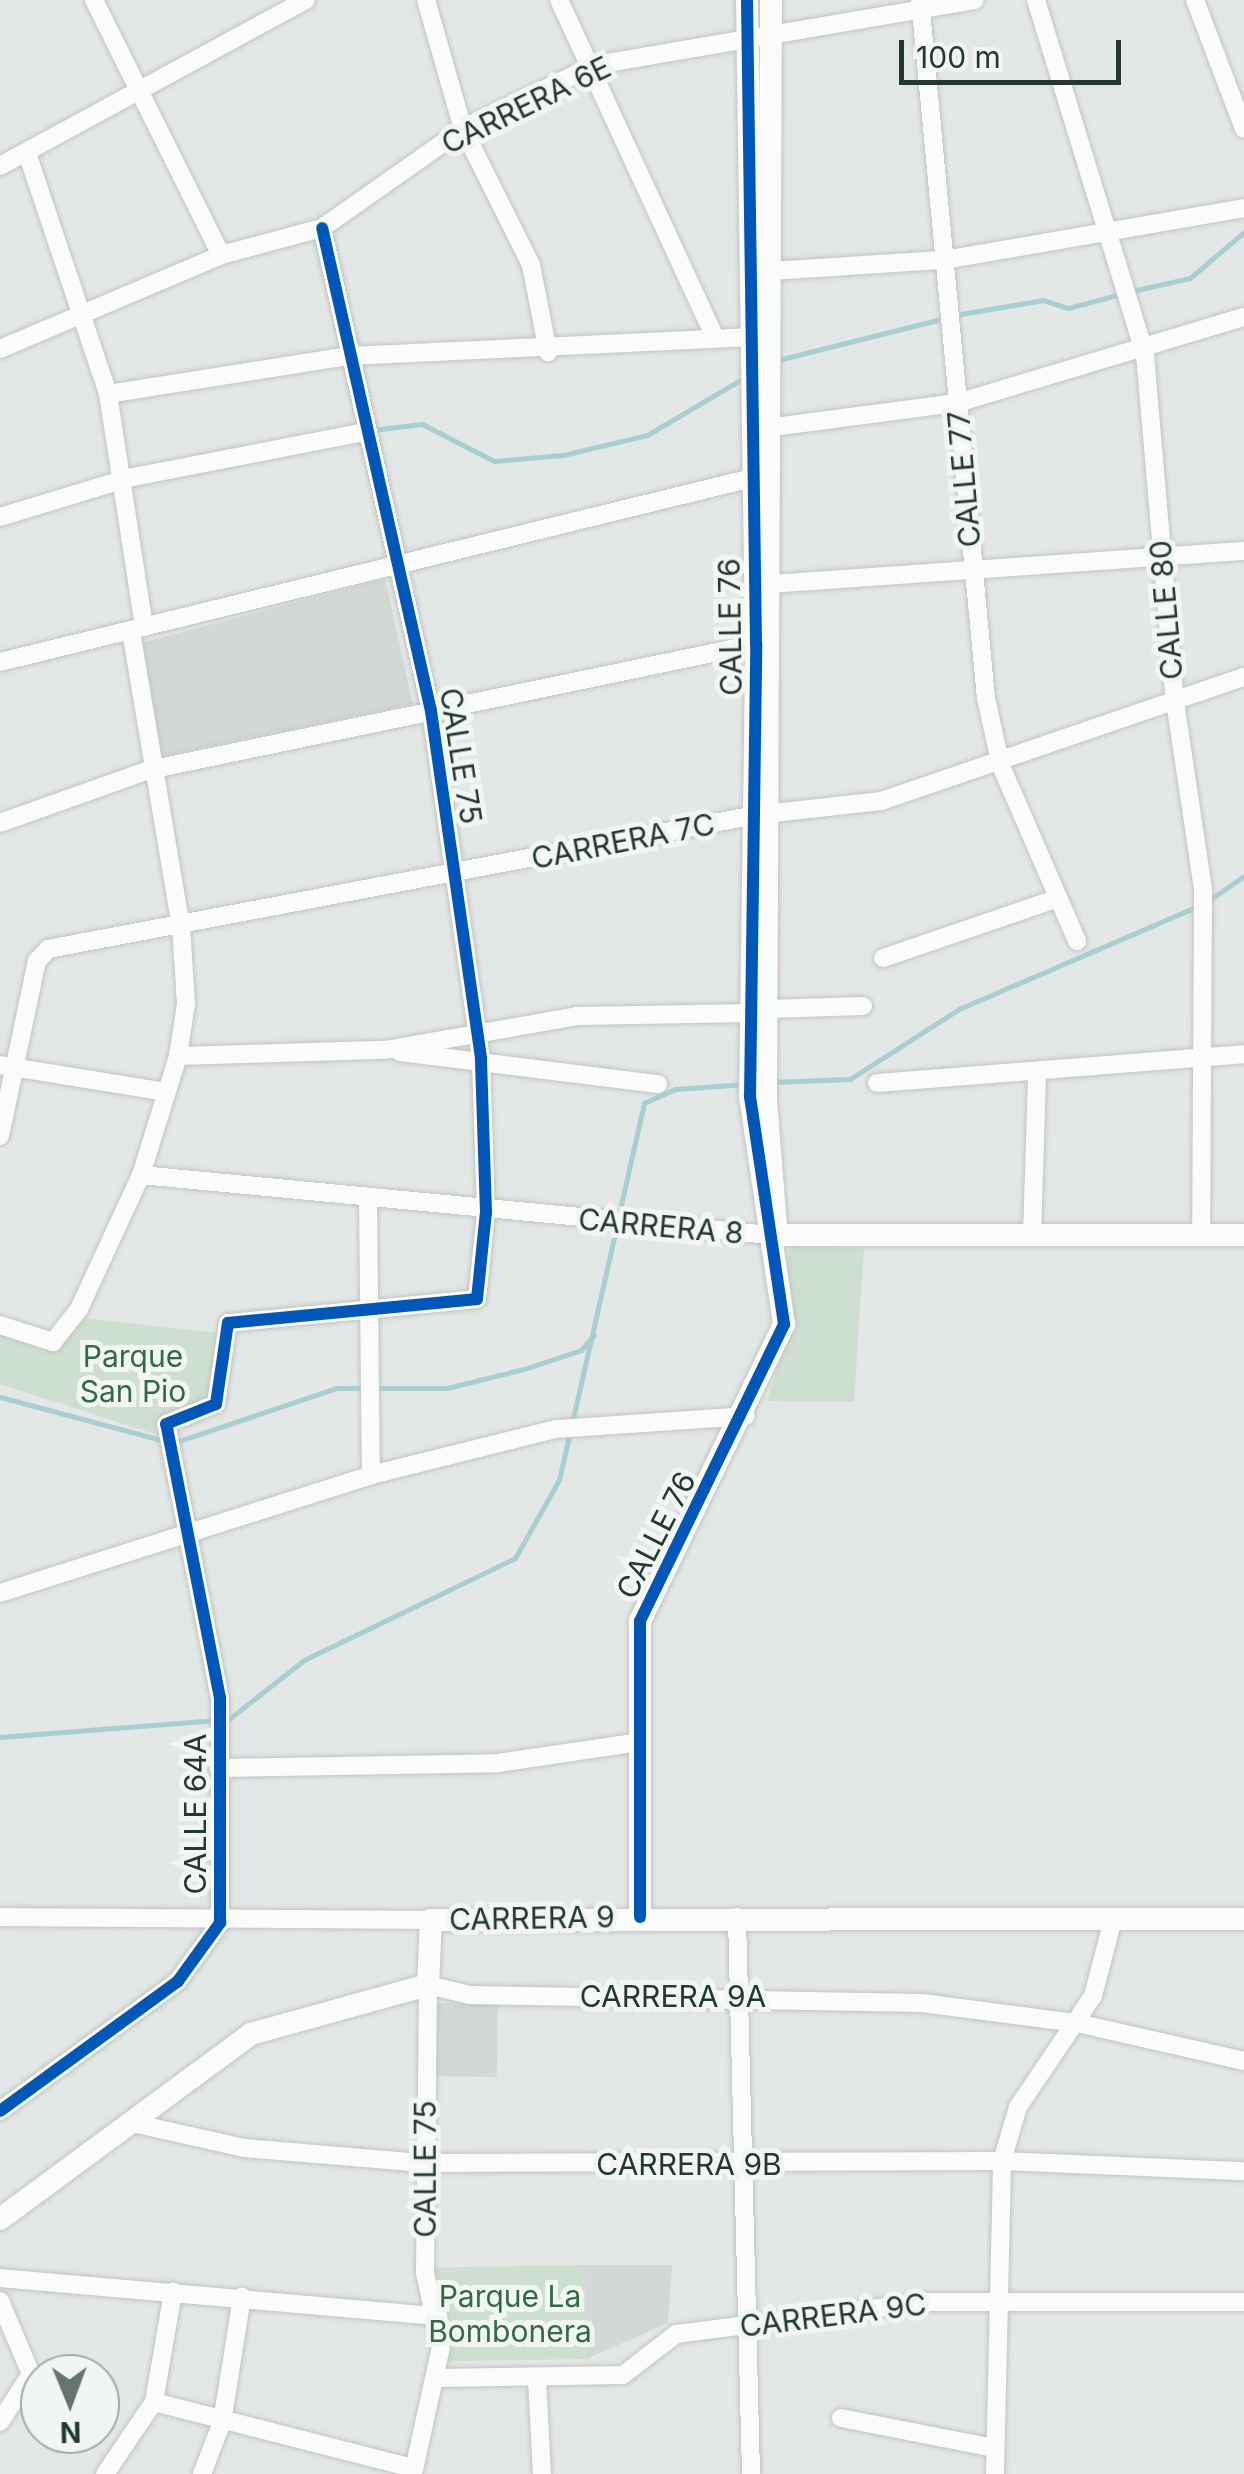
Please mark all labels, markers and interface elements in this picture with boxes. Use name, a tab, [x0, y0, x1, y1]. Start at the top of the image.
scale bar	[904, 20, 1126, 82]
text: 100 m	[916, 39, 1001, 75]
street label: CARRERA 6E	[436, 49, 616, 161]
street label: CALLE 77	[940, 409, 988, 549]
street label: CALLE 80	[1142, 539, 1190, 681]
street label: CALLE 76	[711, 558, 749, 696]
street label: CALLE 75	[432, 685, 490, 827]
street label: CARRERA 7C	[528, 806, 718, 876]
street label: CARRERA 8	[577, 1201, 745, 1251]
park label: Parque San Pio	[80, 1338, 186, 1408]
street label: CALLE 76	[609, 1466, 703, 1604]
street label: CALLE 64A	[177, 1733, 213, 1895]
street label: CARRERA 9	[449, 1899, 615, 1937]
street label: CARRERA 9A	[580, 1978, 766, 2014]
street label: CALLE 75	[407, 2100, 443, 2238]
street label: CARRERA 9B	[596, 2146, 782, 2182]
park label: Parque La Bombonera	[428, 2278, 592, 2348]
street label: CARRERA 9C	[738, 2286, 928, 2344]
north arrow	[20, 2354, 120, 2454]
text: N	[60, 2415, 81, 2449]

